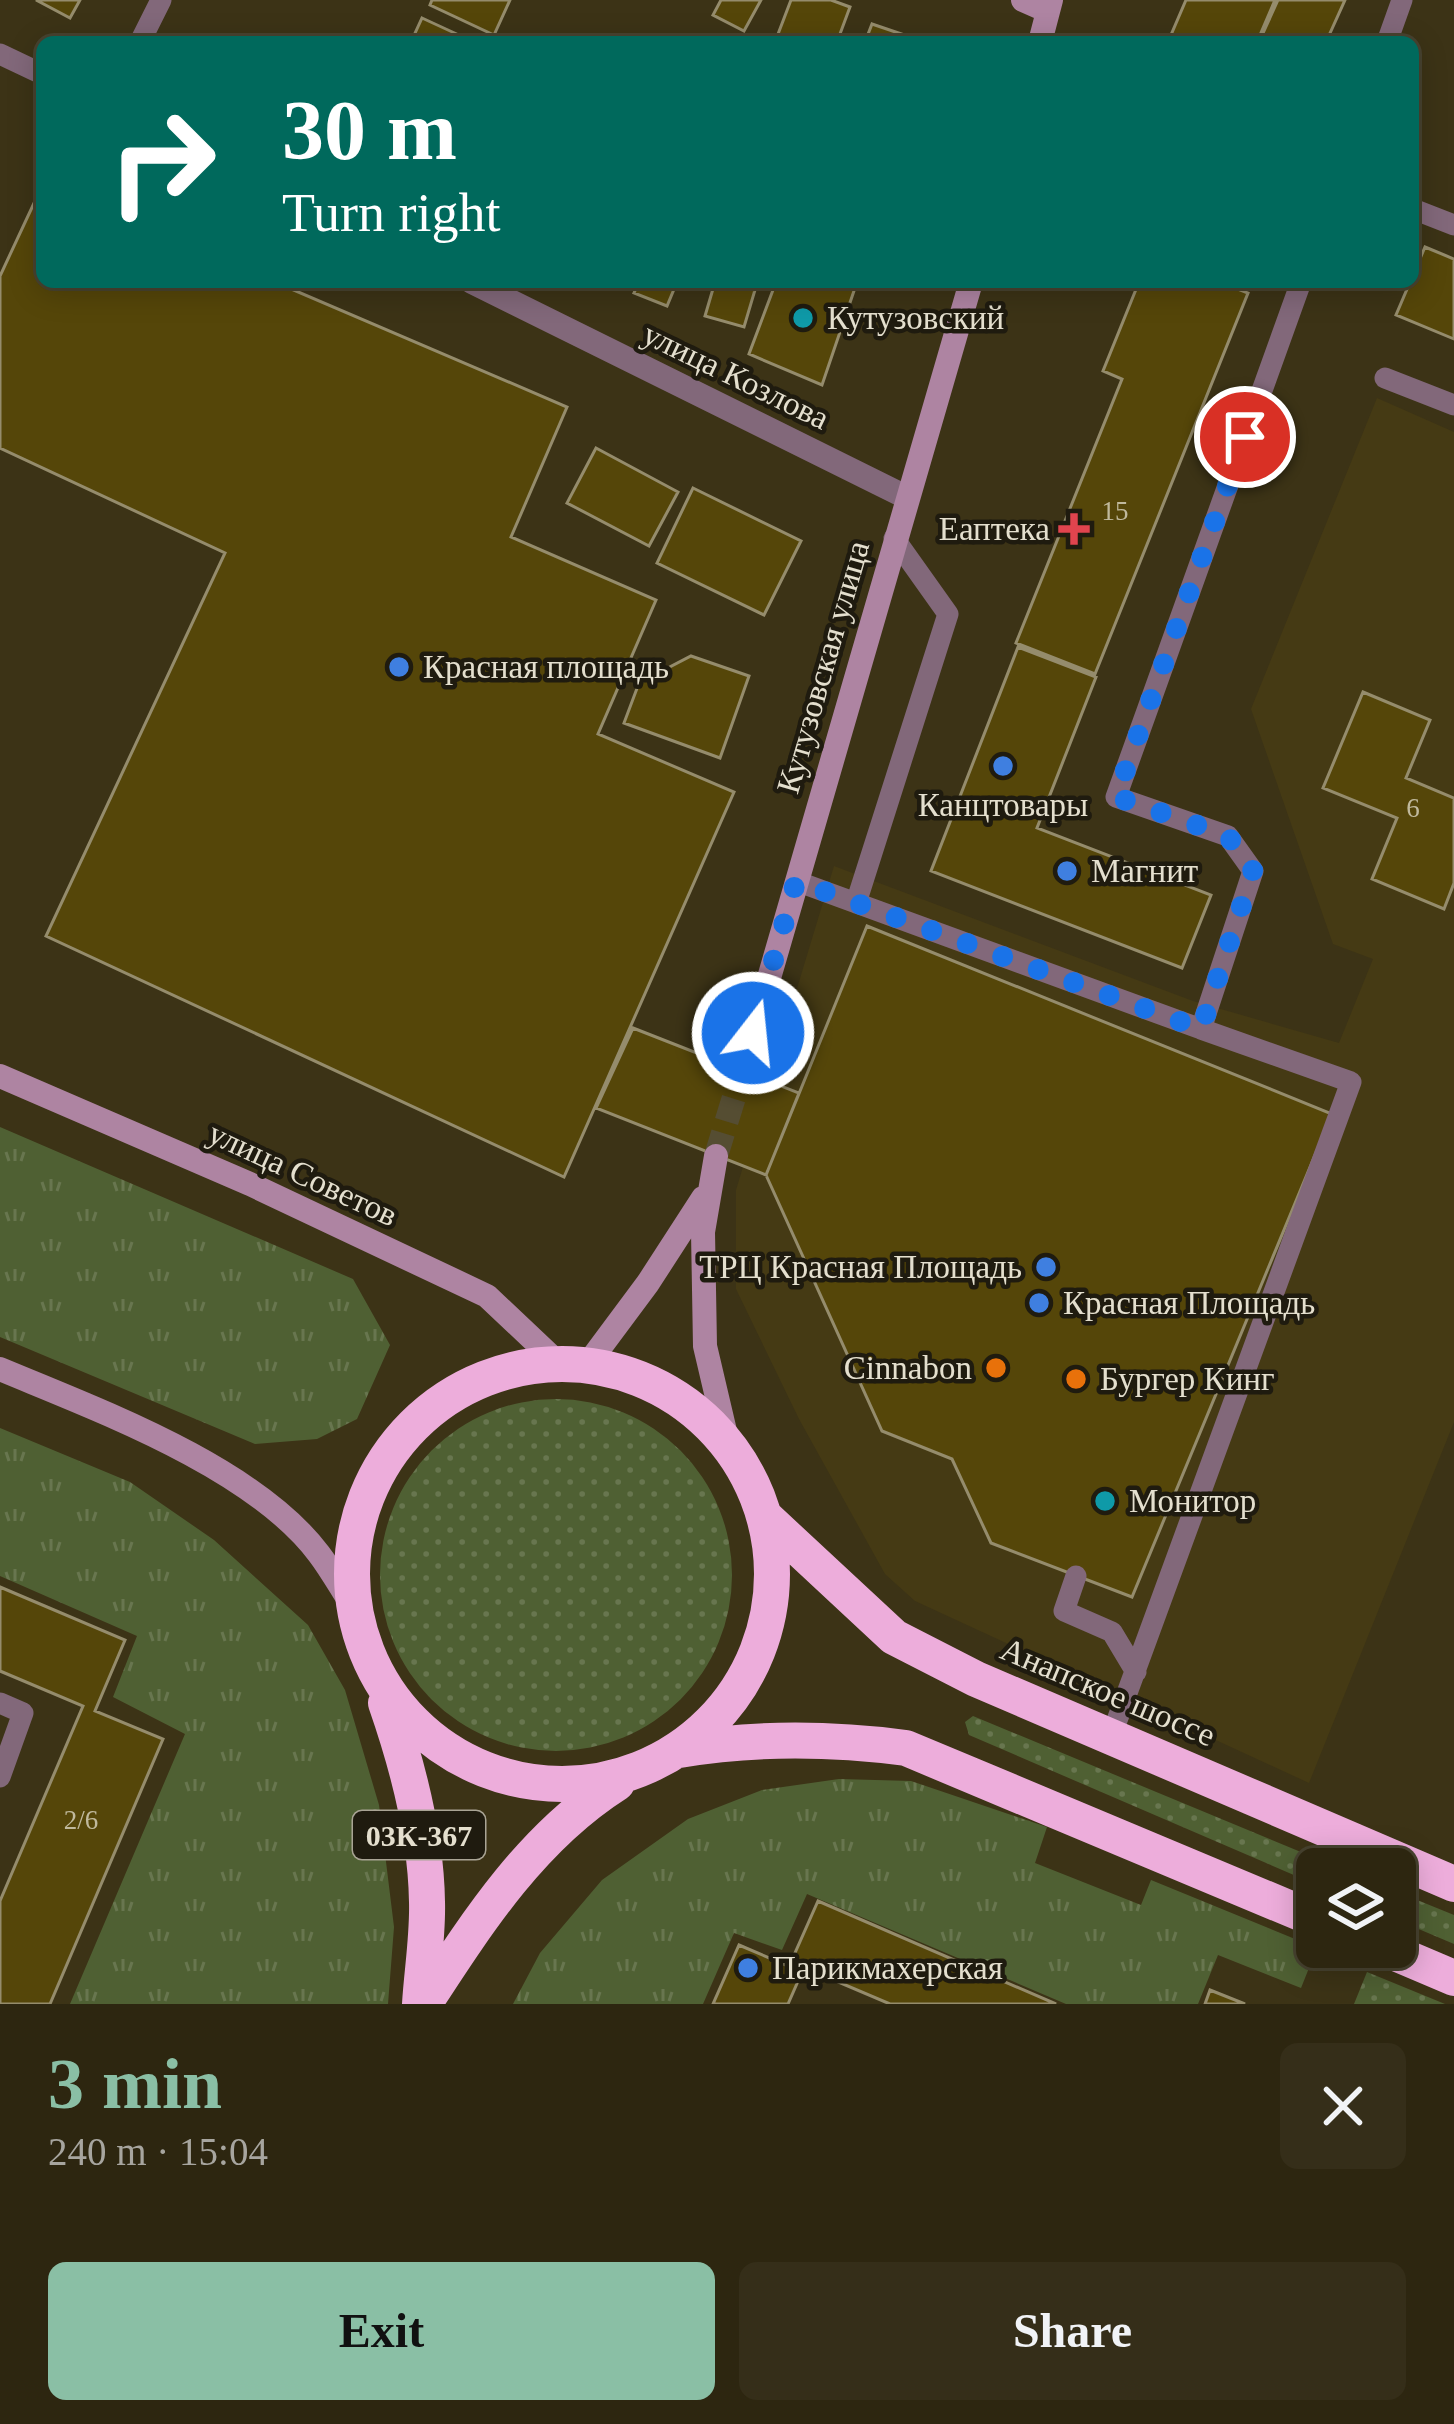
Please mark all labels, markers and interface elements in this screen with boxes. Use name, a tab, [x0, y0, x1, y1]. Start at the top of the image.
icon: right	[84, 84, 240, 240]
text: 30 m	[282, 84, 457, 177]
text: Turn right	[282, 183, 501, 243]
place label: Кутузовский	[827, 300, 1004, 336]
marker: Кутузовский	[790, 305, 816, 331]
street label: улица Козлова	[637, 315, 835, 437]
pin	[1194, 386, 1296, 488]
icon: arrive	[1212, 404, 1278, 470]
house number: 15	[1102, 496, 1129, 526]
place label: Еаптека	[939, 511, 1050, 547]
marker: Еаптека	[1061, 516, 1087, 542]
street label: Кутузовская улица	[770, 536, 876, 797]
place label: Красная площадь	[423, 649, 669, 685]
marker: Красная площадь	[386, 654, 412, 680]
marker: Канцтовары	[990, 753, 1016, 779]
place label: Канцтовары	[918, 787, 1088, 823]
house number: 6	[1406, 793, 1420, 823]
place label: Магнит	[1091, 853, 1198, 889]
marker: Магнит	[1054, 858, 1080, 884]
position arrow	[690, 970, 816, 1096]
street label: улица Советов	[203, 1115, 403, 1233]
place label: ТРЦ Красная Площадь	[699, 1249, 1022, 1285]
marker: ТРЦ Красная Площадь	[1033, 1254, 1059, 1280]
place label: Красная Площадь	[1063, 1285, 1315, 1321]
marker: Красная Площадь	[1026, 1290, 1052, 1316]
place label: Cinnabon	[844, 1350, 972, 1386]
marker: Cinnabon	[983, 1355, 1009, 1381]
place label: Бургер Кинг	[1100, 1361, 1275, 1397]
marker: Бургер Кинг	[1063, 1366, 1089, 1392]
place label: Монитор	[1129, 1483, 1256, 1519]
marker: Монитор	[1092, 1488, 1118, 1514]
street label: Анапское шоссе	[995, 1631, 1221, 1753]
house number: 2/6	[64, 1805, 98, 1835]
road number: 03К-367	[353, 1811, 485, 1859]
map controls	[1296, 1848, 1416, 1968]
button: layers	[1296, 1848, 1416, 1968]
place label: Парикмахерская	[772, 1950, 1003, 1986]
marker: Парикмахерская	[735, 1955, 761, 1981]
button: close	[1280, 2043, 1406, 2169]
text: 3 min	[48, 2044, 222, 2124]
text: 240 m · 15:04	[48, 2130, 268, 2173]
button: Exit	[48, 2262, 715, 2400]
button: Share	[739, 2262, 1406, 2400]

